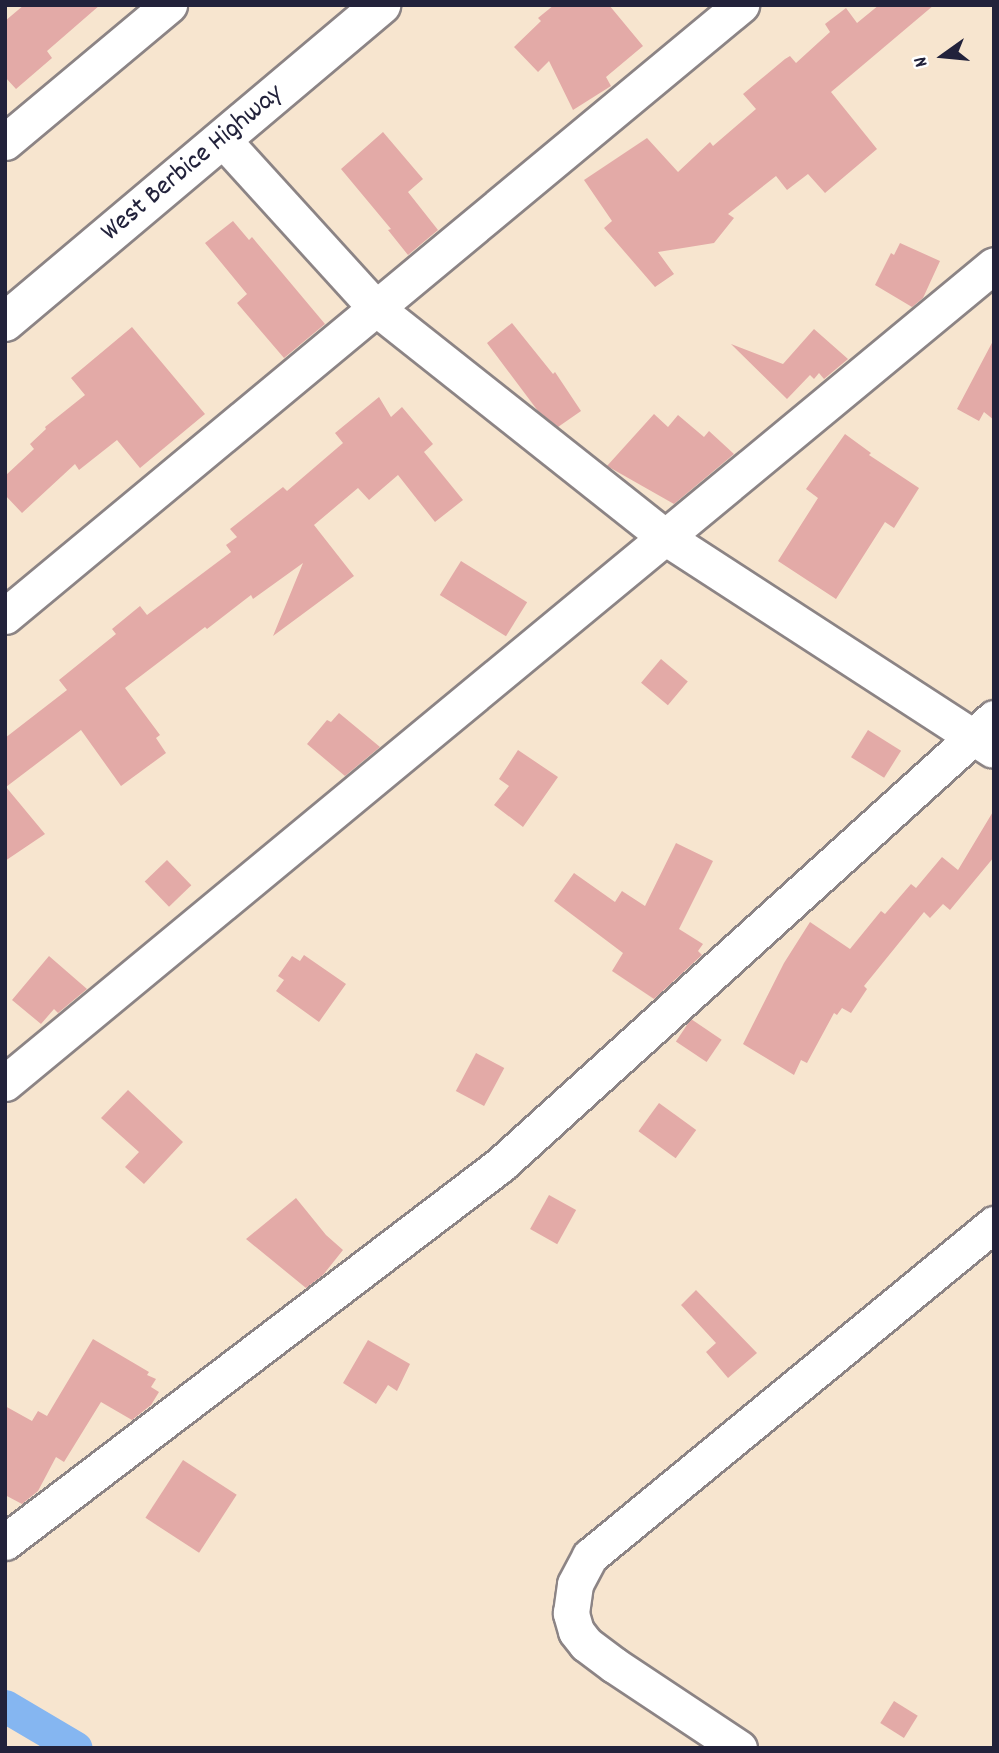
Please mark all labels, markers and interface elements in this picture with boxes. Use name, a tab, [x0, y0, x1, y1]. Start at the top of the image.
north arrow	[908, 21, 978, 91]
text: N	[908, 54, 936, 70]
street label: West Berbice Highway	[95, 78, 291, 250]

